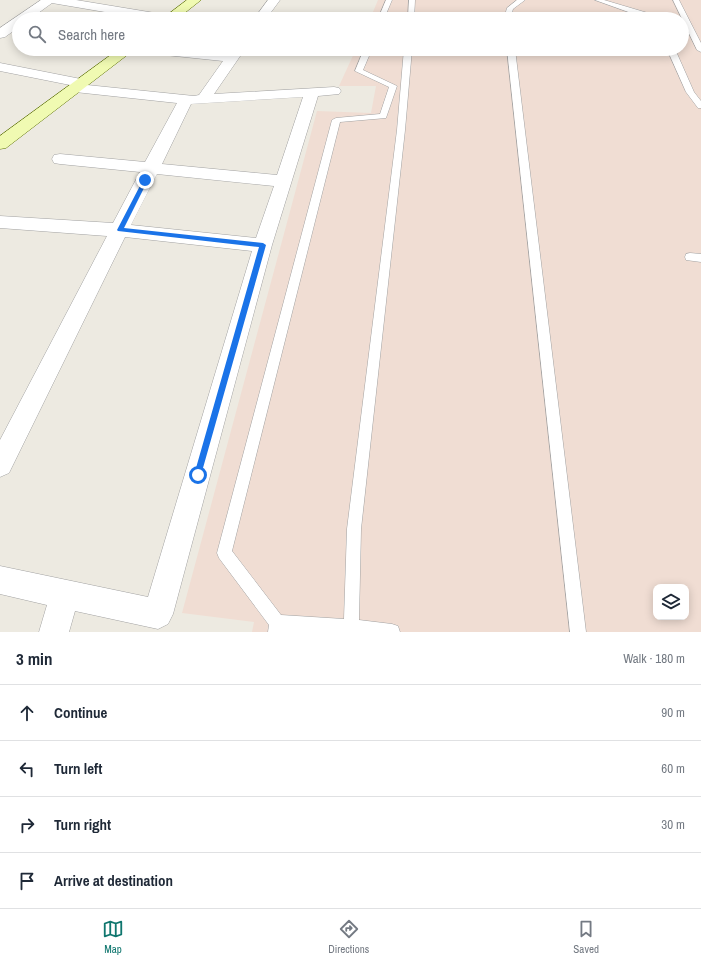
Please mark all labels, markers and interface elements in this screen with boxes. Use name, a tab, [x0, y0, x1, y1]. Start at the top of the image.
search box	[12, 12, 689, 56]
icon: search	[26, 23, 48, 45]
text: Search here	[58, 24, 125, 45]
route end	[136, 171, 154, 189]
route start	[189, 466, 207, 484]
map controls	[653, 584, 689, 620]
button: layers	[653, 584, 689, 620]
text: 3 min	[16, 647, 52, 670]
text: Walk · 180 m	[623, 650, 685, 667]
icon: ahead	[16, 702, 38, 724]
text: Continue	[54, 702, 107, 723]
text: 90 m	[661, 704, 685, 721]
icon: left	[16, 758, 38, 780]
text: Turn left	[54, 758, 102, 779]
text: 60 m	[661, 760, 685, 777]
icon: right	[16, 814, 38, 836]
text: Turn right	[54, 814, 111, 835]
text: 30 m	[661, 816, 685, 833]
icon: arrive	[16, 870, 38, 892]
text: Arrive at destination	[54, 870, 173, 891]
tab: Map	[102, 918, 124, 956]
tab: Directions	[328, 918, 369, 956]
tab: Saved	[573, 918, 599, 956]

